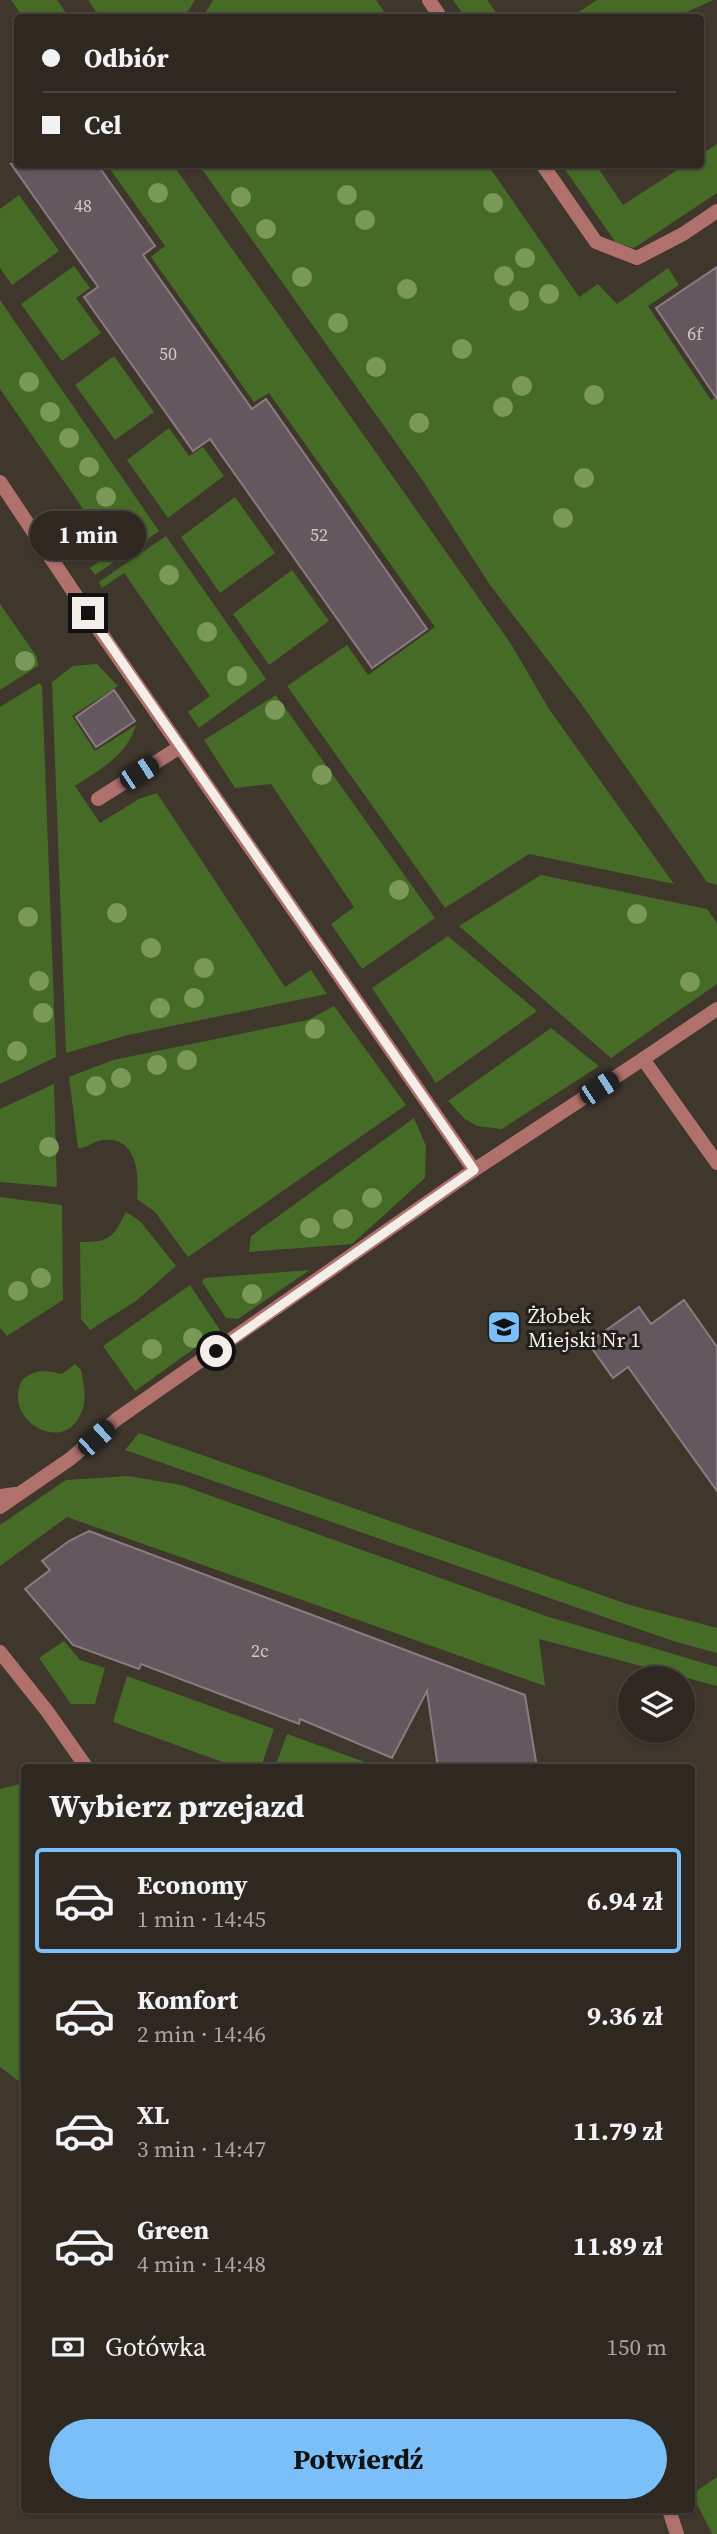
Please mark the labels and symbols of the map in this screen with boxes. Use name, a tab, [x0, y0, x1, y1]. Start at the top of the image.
house number: 48	[74, 193, 92, 218]
house number: 6f	[687, 321, 704, 346]
house number: 50	[159, 341, 177, 366]
callout: 1 min	[30, 512, 146, 560]
house number: 52	[310, 522, 328, 547]
route end	[72, 597, 104, 629]
car	[116, 753, 163, 793]
car	[576, 1068, 623, 1108]
place label: Żłobek Miejski Nr 1	[528, 1301, 641, 1354]
school or university icon: Żłobek Miejski Nr 1	[485, 1308, 523, 1346]
route start	[200, 1335, 232, 1367]
car	[74, 1416, 119, 1460]
house number: 2c	[251, 1638, 269, 1663]

